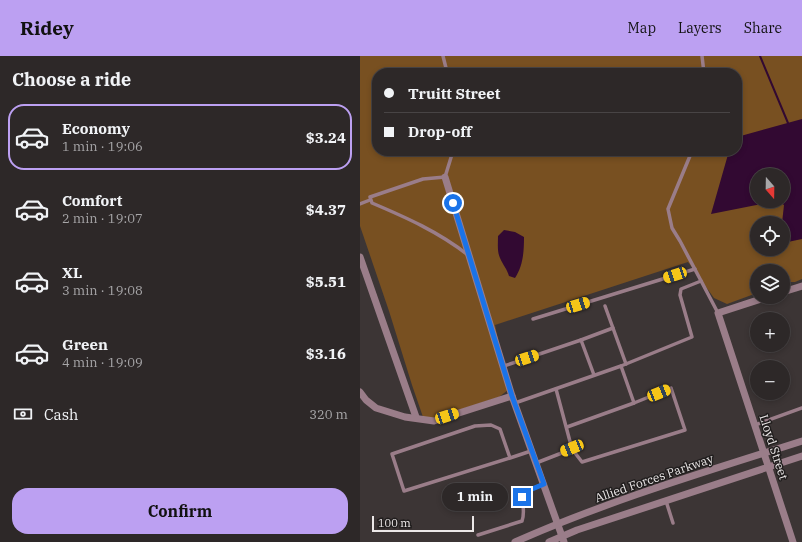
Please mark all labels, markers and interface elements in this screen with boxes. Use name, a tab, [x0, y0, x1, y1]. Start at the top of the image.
text: Ridey	[20, 16, 74, 40]
text: Map	[628, 19, 656, 37]
text: Layers	[678, 19, 722, 37]
text: Share	[744, 19, 782, 37]
text: Choose a ride	[12, 68, 131, 91]
text: Truitt Street	[408, 84, 500, 103]
icon: car	[14, 119, 50, 155]
text: Economy	[62, 119, 130, 138]
text: Drop-off	[408, 122, 472, 141]
text: $3.24	[306, 128, 346, 147]
text: 1 min · 19:06	[62, 138, 143, 155]
north arrow	[750, 168, 790, 208]
map controls	[750, 168, 790, 400]
icon: car	[14, 191, 50, 227]
text: Comfort	[62, 191, 122, 210]
route start	[444, 194, 462, 212]
text: $4.37	[306, 200, 346, 219]
text: 2 min · 19:07	[62, 210, 143, 227]
button: locate	[750, 216, 790, 256]
icon: car	[14, 263, 50, 299]
text: XL	[62, 263, 82, 282]
button: layers	[750, 264, 790, 304]
car	[662, 266, 688, 284]
text: $5.51	[306, 272, 346, 291]
text: 3 min · 19:08	[62, 282, 143, 299]
car	[565, 296, 591, 314]
button: +	[750, 312, 790, 352]
icon: car	[14, 335, 50, 371]
text: Green	[62, 335, 108, 354]
text: $3.16	[306, 344, 346, 363]
car	[514, 349, 540, 367]
text: 4 min · 19:09	[62, 354, 143, 371]
button: −	[750, 360, 790, 400]
car	[646, 383, 672, 403]
icon: cash	[12, 403, 34, 425]
text: Cash	[44, 405, 78, 424]
text: 320 m	[309, 406, 348, 423]
car	[434, 407, 460, 425]
street label: Lloyd Street	[756, 413, 792, 481]
car	[559, 438, 585, 458]
street label: Allied Forces Parkway	[593, 450, 716, 505]
callout: 1 min	[442, 483, 508, 511]
button: Confirm	[12, 488, 348, 534]
text: 1 min	[457, 488, 493, 505]
route end	[513, 488, 531, 506]
scale bar	[372, 514, 474, 533]
text: 100 m	[378, 516, 411, 530]

